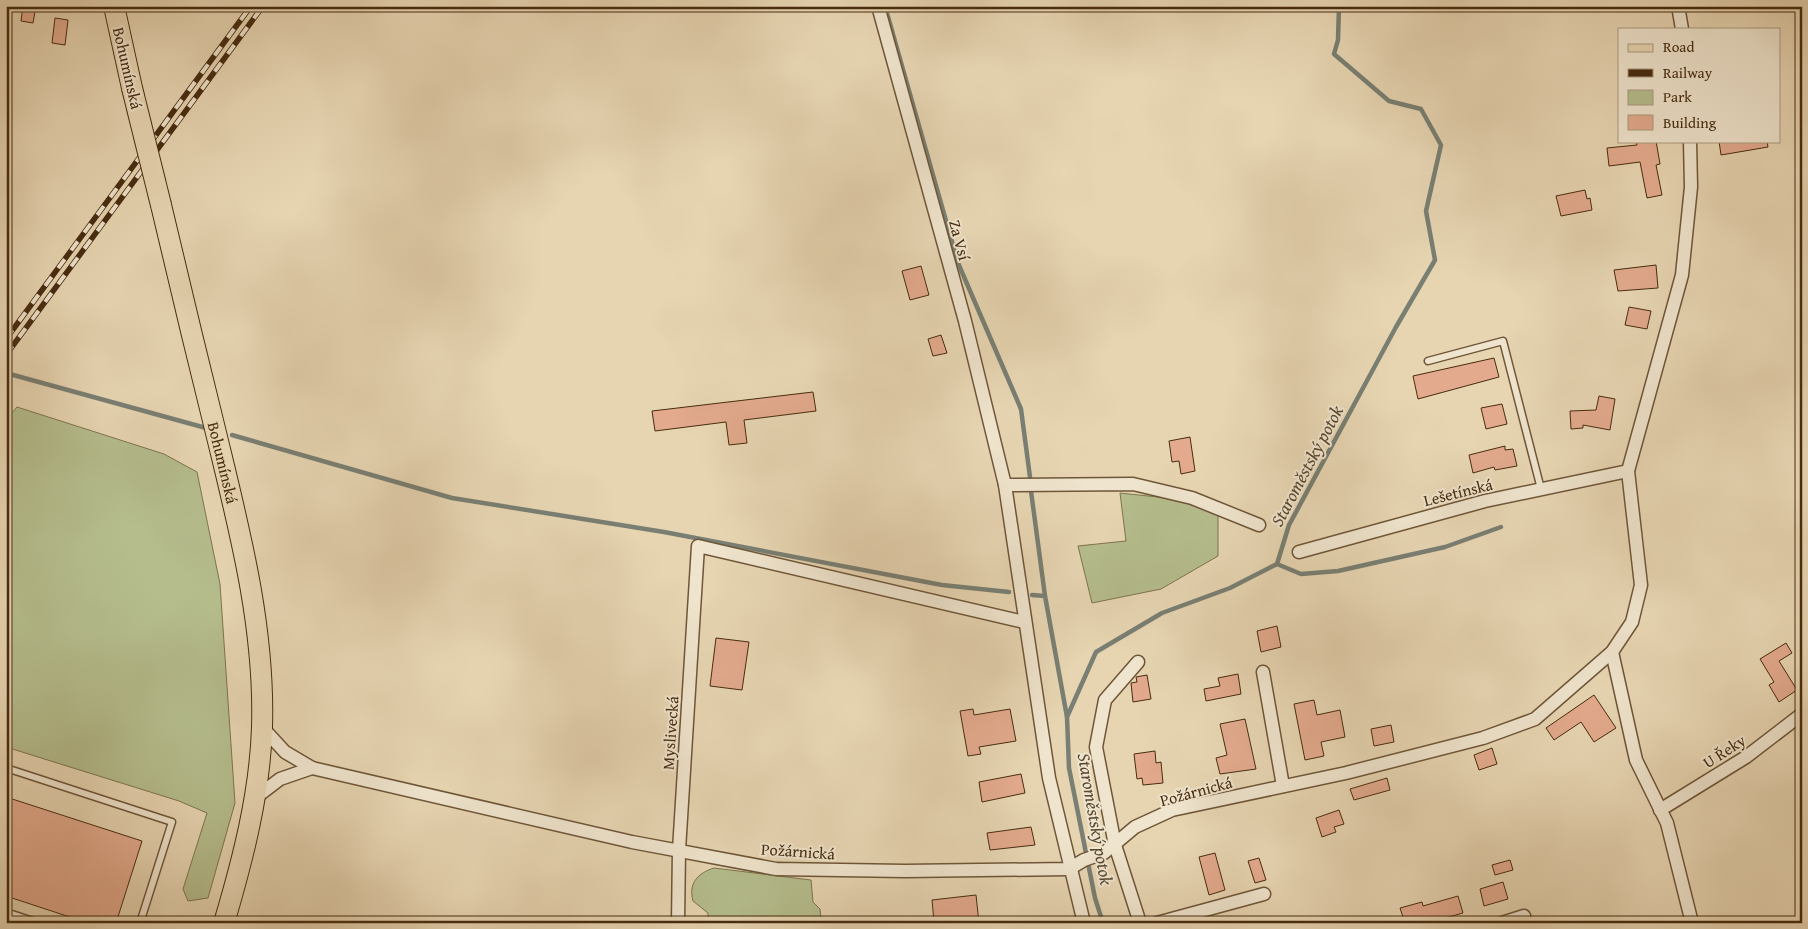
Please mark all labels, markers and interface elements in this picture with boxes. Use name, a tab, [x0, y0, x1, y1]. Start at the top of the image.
street label: Bohumínská	[107, 25, 149, 112]
legend	[1618, 28, 1780, 142]
text: Road	[1663, 36, 1694, 57]
text: Railway	[1663, 62, 1713, 83]
text: Park	[1663, 86, 1692, 107]
text: Building	[1663, 112, 1717, 133]
street label: Za Vsí	[943, 217, 977, 263]
water label: Staroměstský potok	[1263, 400, 1350, 531]
street label: Bohumínská	[202, 419, 245, 506]
street label: Lešetínská	[1421, 472, 1495, 512]
street label: Myslivecká	[655, 695, 685, 771]
street label: U Řeky	[1698, 728, 1750, 774]
water label: Staroměstský potok	[1071, 751, 1121, 888]
street label: Požárnická	[1157, 770, 1235, 812]
street label: Požárnická	[760, 836, 836, 866]

